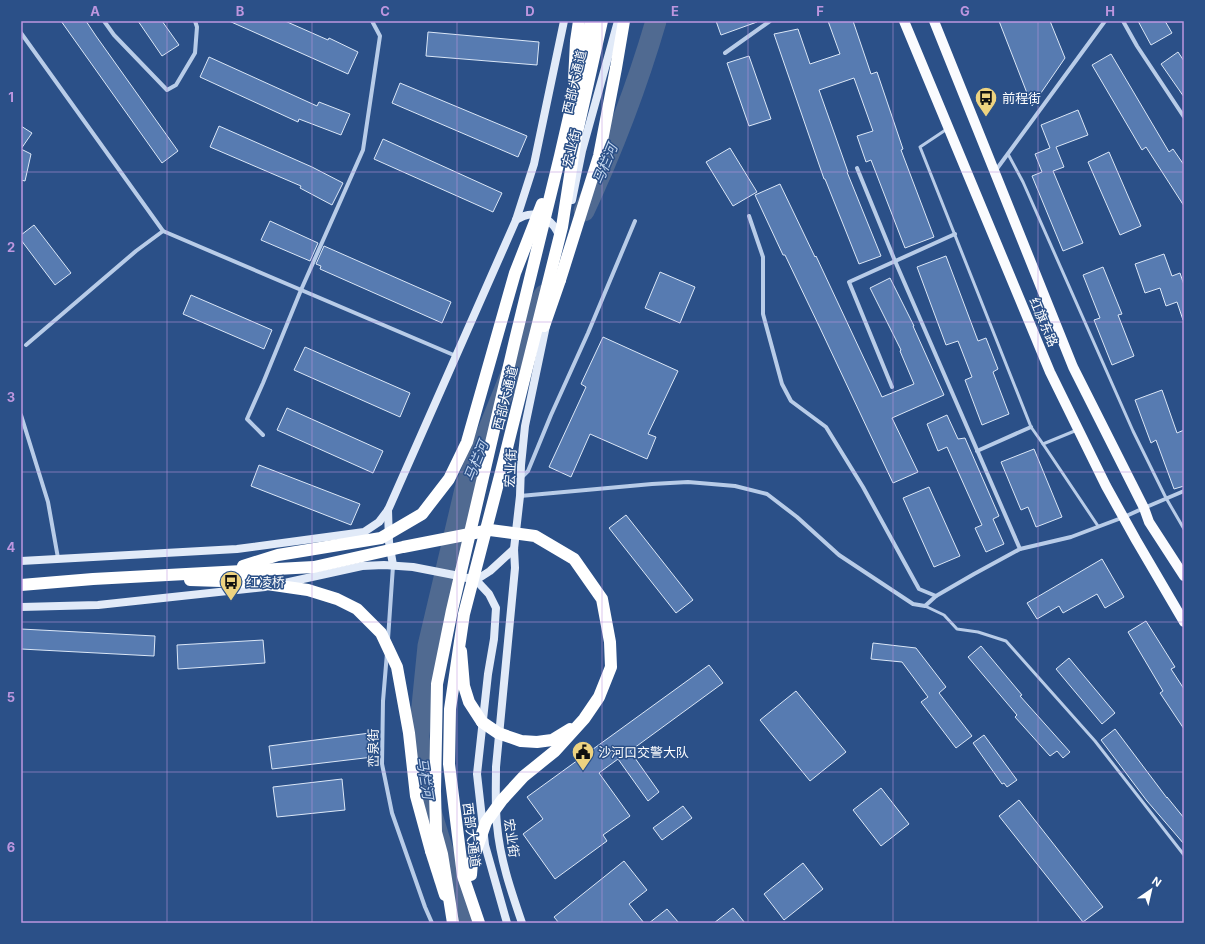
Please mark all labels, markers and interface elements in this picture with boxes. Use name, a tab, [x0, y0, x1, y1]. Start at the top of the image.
text: A	[90, 3, 100, 19]
text: B	[236, 3, 245, 19]
text: C	[380, 3, 390, 19]
text: D	[525, 3, 535, 19]
text: E	[671, 3, 679, 19]
text: F	[816, 3, 824, 19]
text: G	[960, 3, 970, 19]
text: H	[1105, 3, 1115, 19]
street label: 西部大通道	[559, 49, 589, 115]
bus stop icon: 前程街	[973, 85, 999, 118]
text: 1	[8, 89, 14, 105]
place label: 前程街	[1002, 90, 1041, 106]
street label: 宏业街	[559, 127, 583, 169]
water label: 马栏河	[589, 138, 622, 186]
text: 2	[7, 239, 15, 255]
street label: 红旗东路	[1026, 295, 1062, 349]
street label: 西部大通道	[489, 365, 521, 431]
text: 3	[7, 389, 15, 405]
water label: 马栏河	[460, 435, 492, 483]
street label: 宏业街	[501, 448, 519, 488]
text: 4	[7, 539, 16, 555]
bus stop icon: 红凌桥	[218, 569, 244, 602]
place label: 红凌桥	[246, 574, 285, 590]
text: 5	[7, 689, 15, 705]
street label: 峦泉街	[365, 728, 381, 768]
public building icon: 沙河口交警大队	[570, 739, 596, 772]
place label: 沙河口交警大队	[598, 744, 689, 760]
water label: 马栏河	[414, 756, 438, 803]
street label: 西部大通道	[460, 802, 484, 868]
street label: 宏业街	[501, 818, 523, 858]
text: 6	[7, 839, 15, 855]
north arrow	[1131, 870, 1171, 910]
text: N	[1149, 874, 1164, 890]

